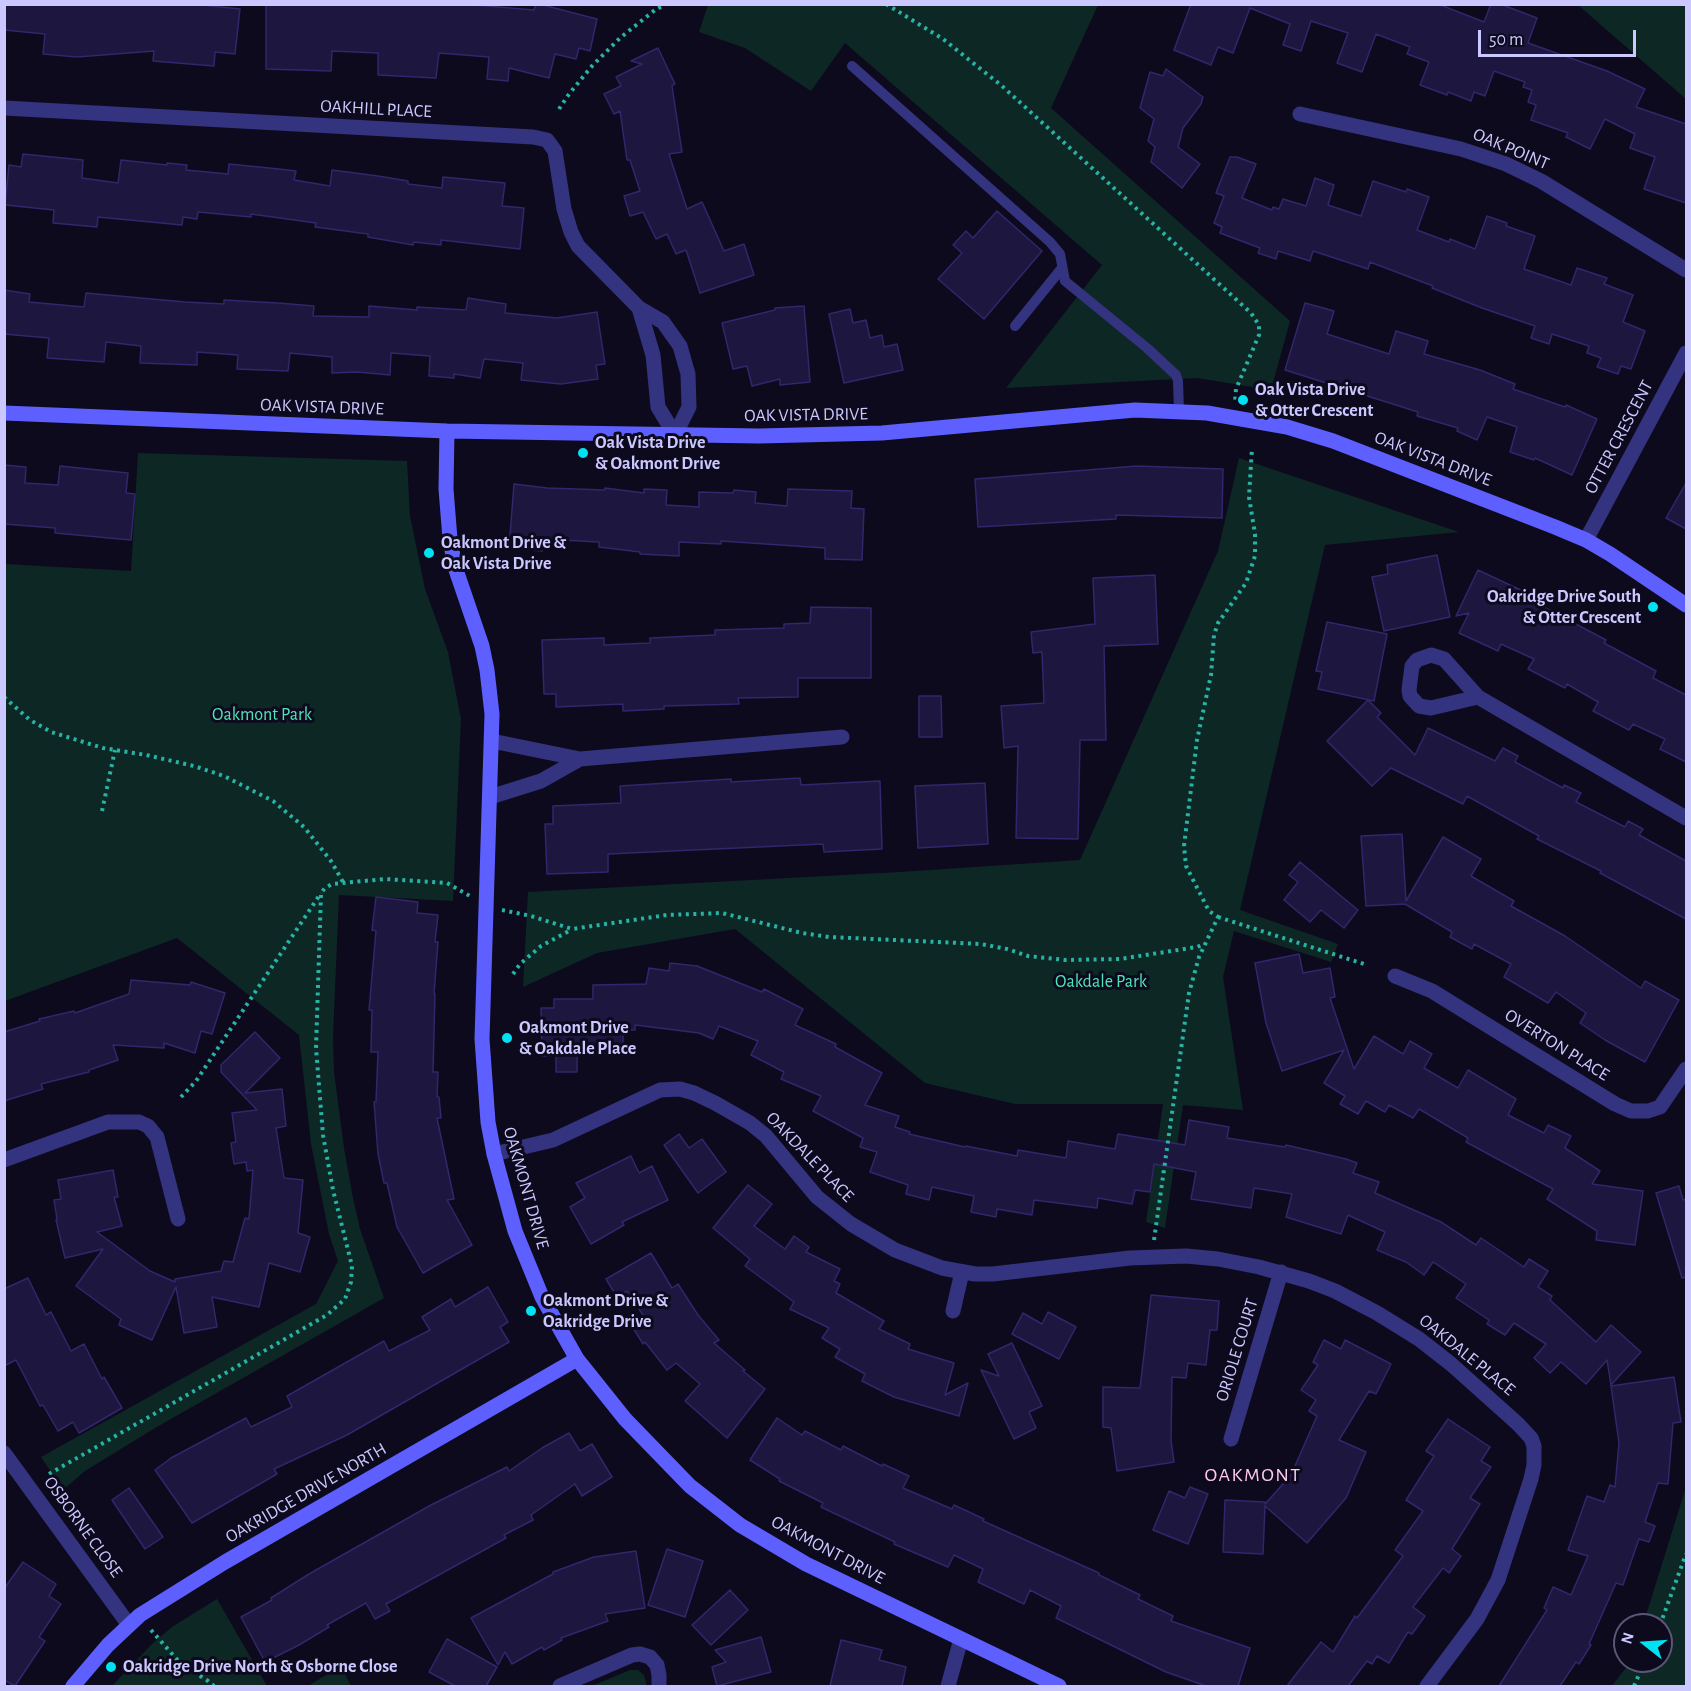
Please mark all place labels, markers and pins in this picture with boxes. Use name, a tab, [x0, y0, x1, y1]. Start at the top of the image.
place label: Oak Vista Drive & Otter Crescent	[1255, 379, 1373, 422]
marker: Oak Vista Drive & Otter Crescent	[1236, 393, 1250, 407]
place label: Oak Vista Drive & Oakmont Drive	[595, 432, 720, 474]
marker: Oak Vista Drive & Oakmont Drive	[576, 446, 590, 460]
place label: Oakmont Drive & Oak Vista Drive	[441, 532, 566, 574]
marker: Oakmont Drive & Oak Vista Drive	[422, 546, 436, 560]
place label: Oakridge Drive South & Otter Crescent	[1487, 586, 1641, 628]
marker: Oakridge Drive South & Otter Crescent	[1646, 600, 1660, 614]
place label: Oakmont Drive & Oakdale Place	[519, 1017, 636, 1060]
marker: Oakmont Drive & Oakdale Place	[500, 1031, 514, 1045]
place label: Oakmont Drive & Oakridge Drive	[543, 1290, 668, 1332]
marker: Oakmont Drive & Oakridge Drive	[524, 1304, 538, 1318]
place label: Oakridge Drive North & Osborne Close	[123, 1656, 398, 1678]
marker: Oakridge Drive North & Osborne Close	[104, 1660, 118, 1674]

